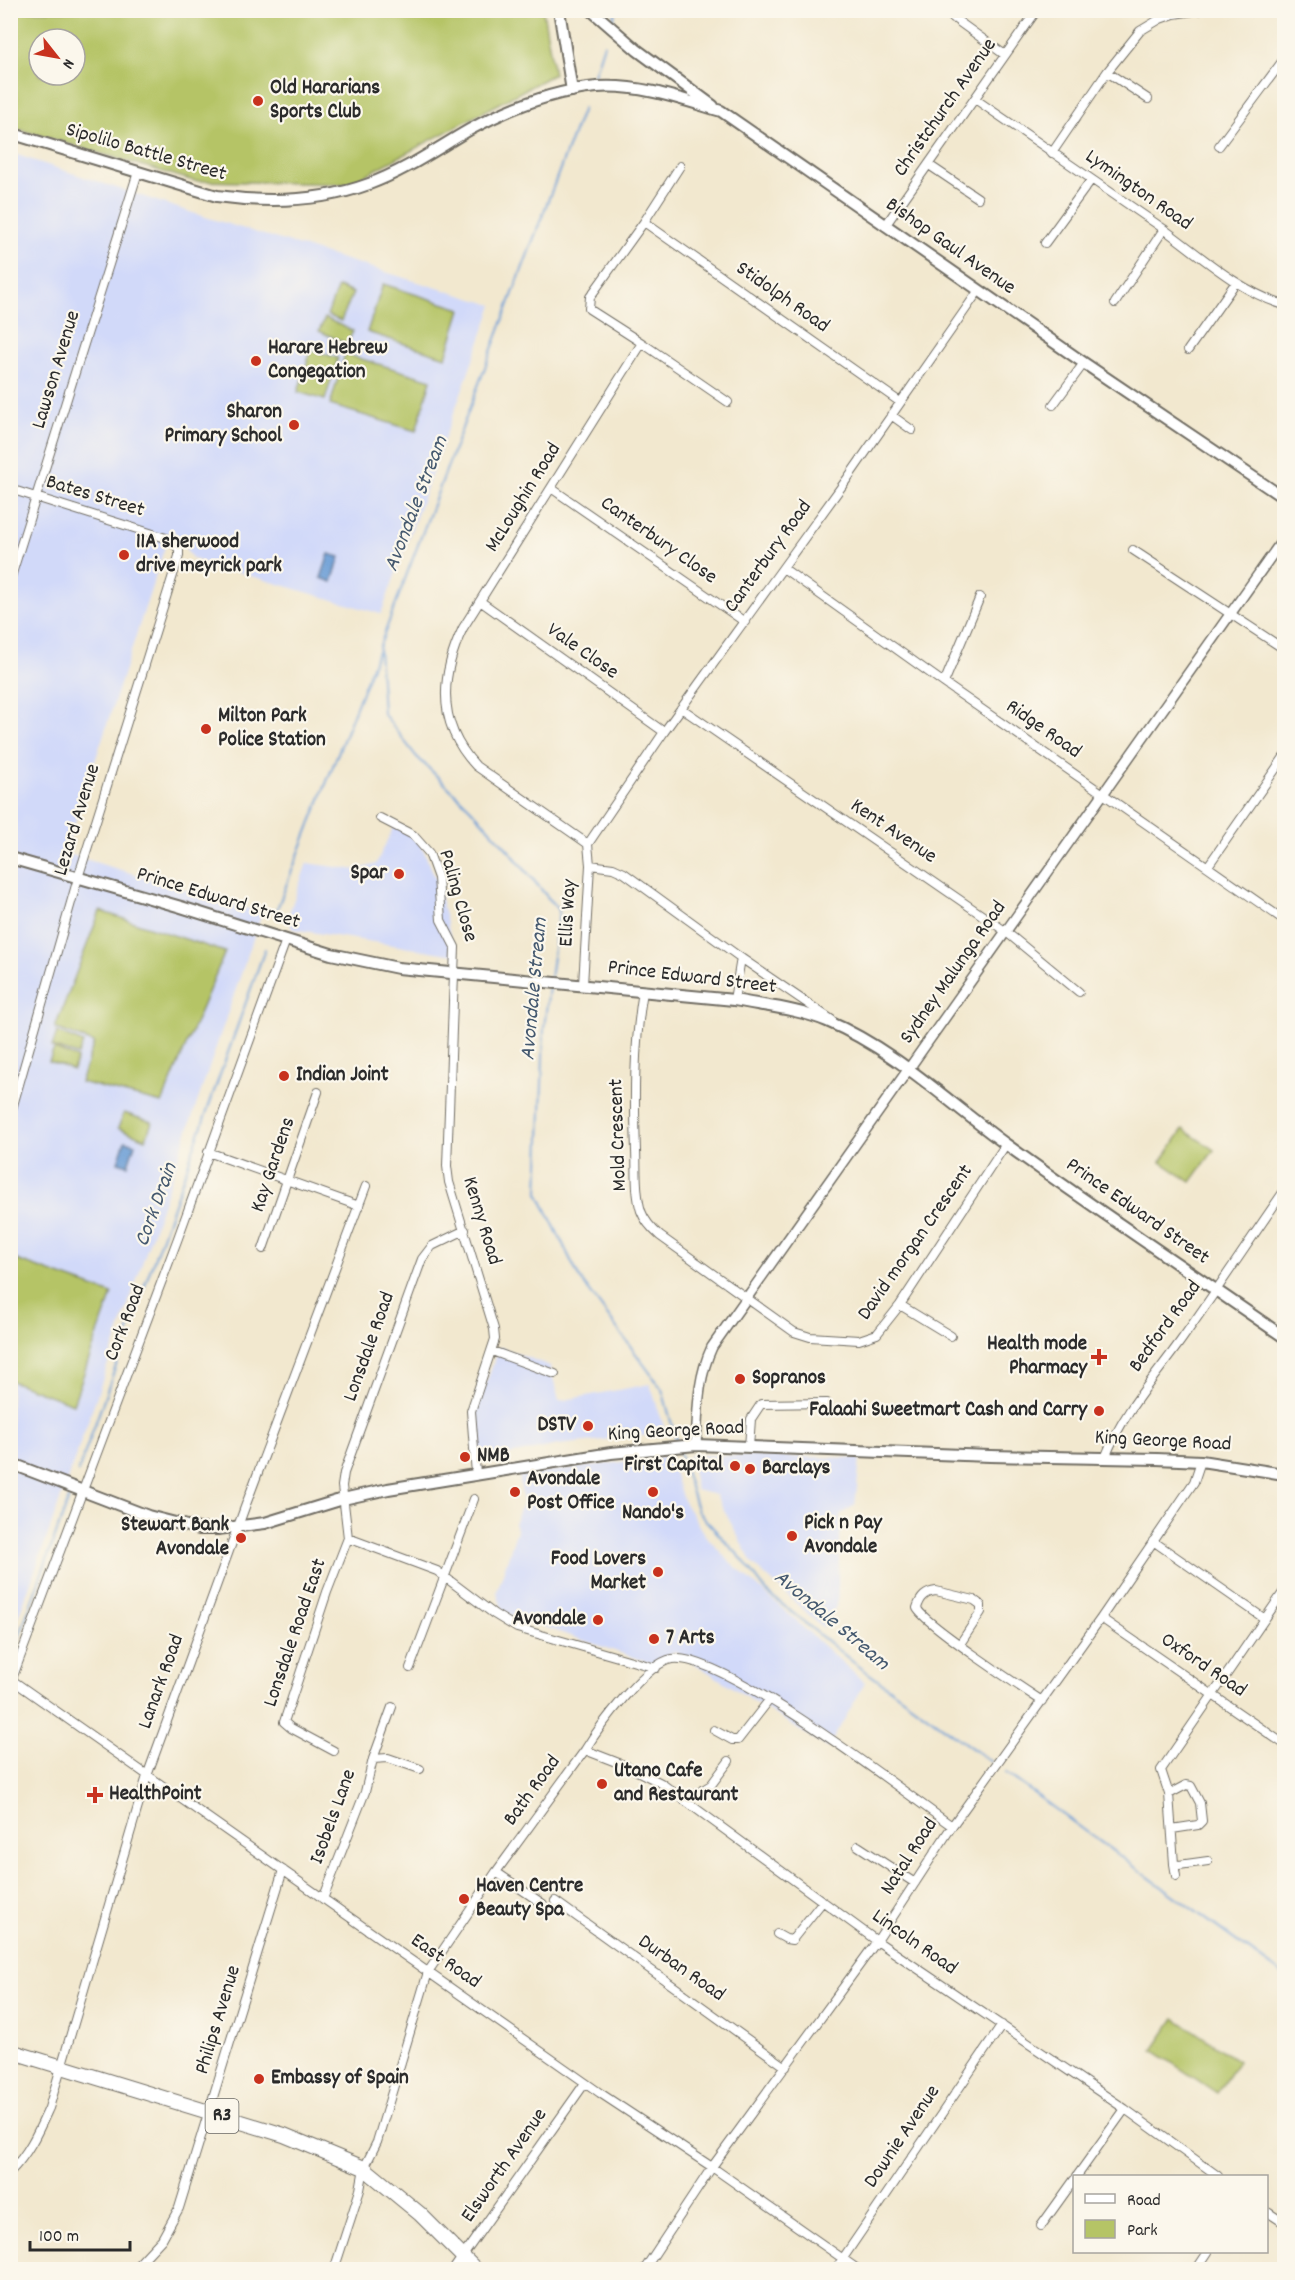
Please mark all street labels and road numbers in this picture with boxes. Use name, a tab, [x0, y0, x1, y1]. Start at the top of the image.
street label: Christchurch Avenue	[887, 32, 1005, 184]
street label: Sipolilo Battle Street	[62, 116, 230, 190]
street label: Lymington Road	[1078, 143, 1198, 239]
street label: Bishop Gaul Avenue	[879, 191, 1021, 303]
street label: Stidolph Road	[729, 255, 835, 341]
street label: Lawson Avenue	[25, 307, 89, 433]
street label: McLoughin Road	[478, 437, 570, 559]
street label: Bates Street	[42, 468, 148, 526]
street label: Canterbury Close	[593, 489, 723, 593]
street label: Canterbury Road	[718, 494, 820, 620]
street label: Vale Close	[540, 616, 624, 688]
street label: Ridge Road	[999, 693, 1087, 767]
street label: Lezard Avenue	[47, 760, 109, 880]
street label: Kent Avenue	[844, 792, 942, 872]
street label: Paling Close	[430, 846, 484, 946]
street label: Prince Edward Street	[133, 860, 304, 938]
street label: Ellis Way	[552, 878, 586, 947]
street label: Sydney Malunga Road	[893, 895, 1015, 1051]
street label: Prince Edward Street	[606, 953, 778, 1003]
street label: Mold Crescent	[602, 1078, 636, 1192]
street label: Kay Gardens	[244, 1113, 304, 1217]
street label: Prince Edward Street	[1059, 1151, 1215, 1273]
street label: David morgan Crescent	[851, 1159, 981, 1327]
street label: Kenny Road	[453, 1173, 509, 1269]
street label: Bedford Road	[1122, 1275, 1210, 1379]
street label: Cork Road	[98, 1280, 154, 1366]
street label: Lonsdale Road	[336, 1288, 404, 1406]
street label: King George Road	[607, 1413, 745, 1451]
street label: King George Road	[1094, 1423, 1232, 1461]
street label: Lonsdale Road East	[257, 1554, 336, 1711]
street label: Oxford Road	[1154, 1626, 1252, 1706]
street label: Lanark Road	[131, 1631, 193, 1733]
street label: Bath Road	[497, 1749, 569, 1833]
street label: Isobels Lane	[303, 1765, 365, 1869]
street label: Natal Road	[874, 1812, 946, 1902]
street label: Lincoln Road	[865, 1902, 963, 1984]
street label: East Road	[404, 1927, 486, 1997]
street label: Durban Road	[631, 1928, 731, 2010]
street label: Philips Avenue	[188, 1962, 250, 2078]
street label: Downie Avenue	[857, 2079, 949, 2195]
road number: R3	[206, 2099, 238, 2133]
street label: Elsworth Avenue	[454, 2103, 556, 2229]

